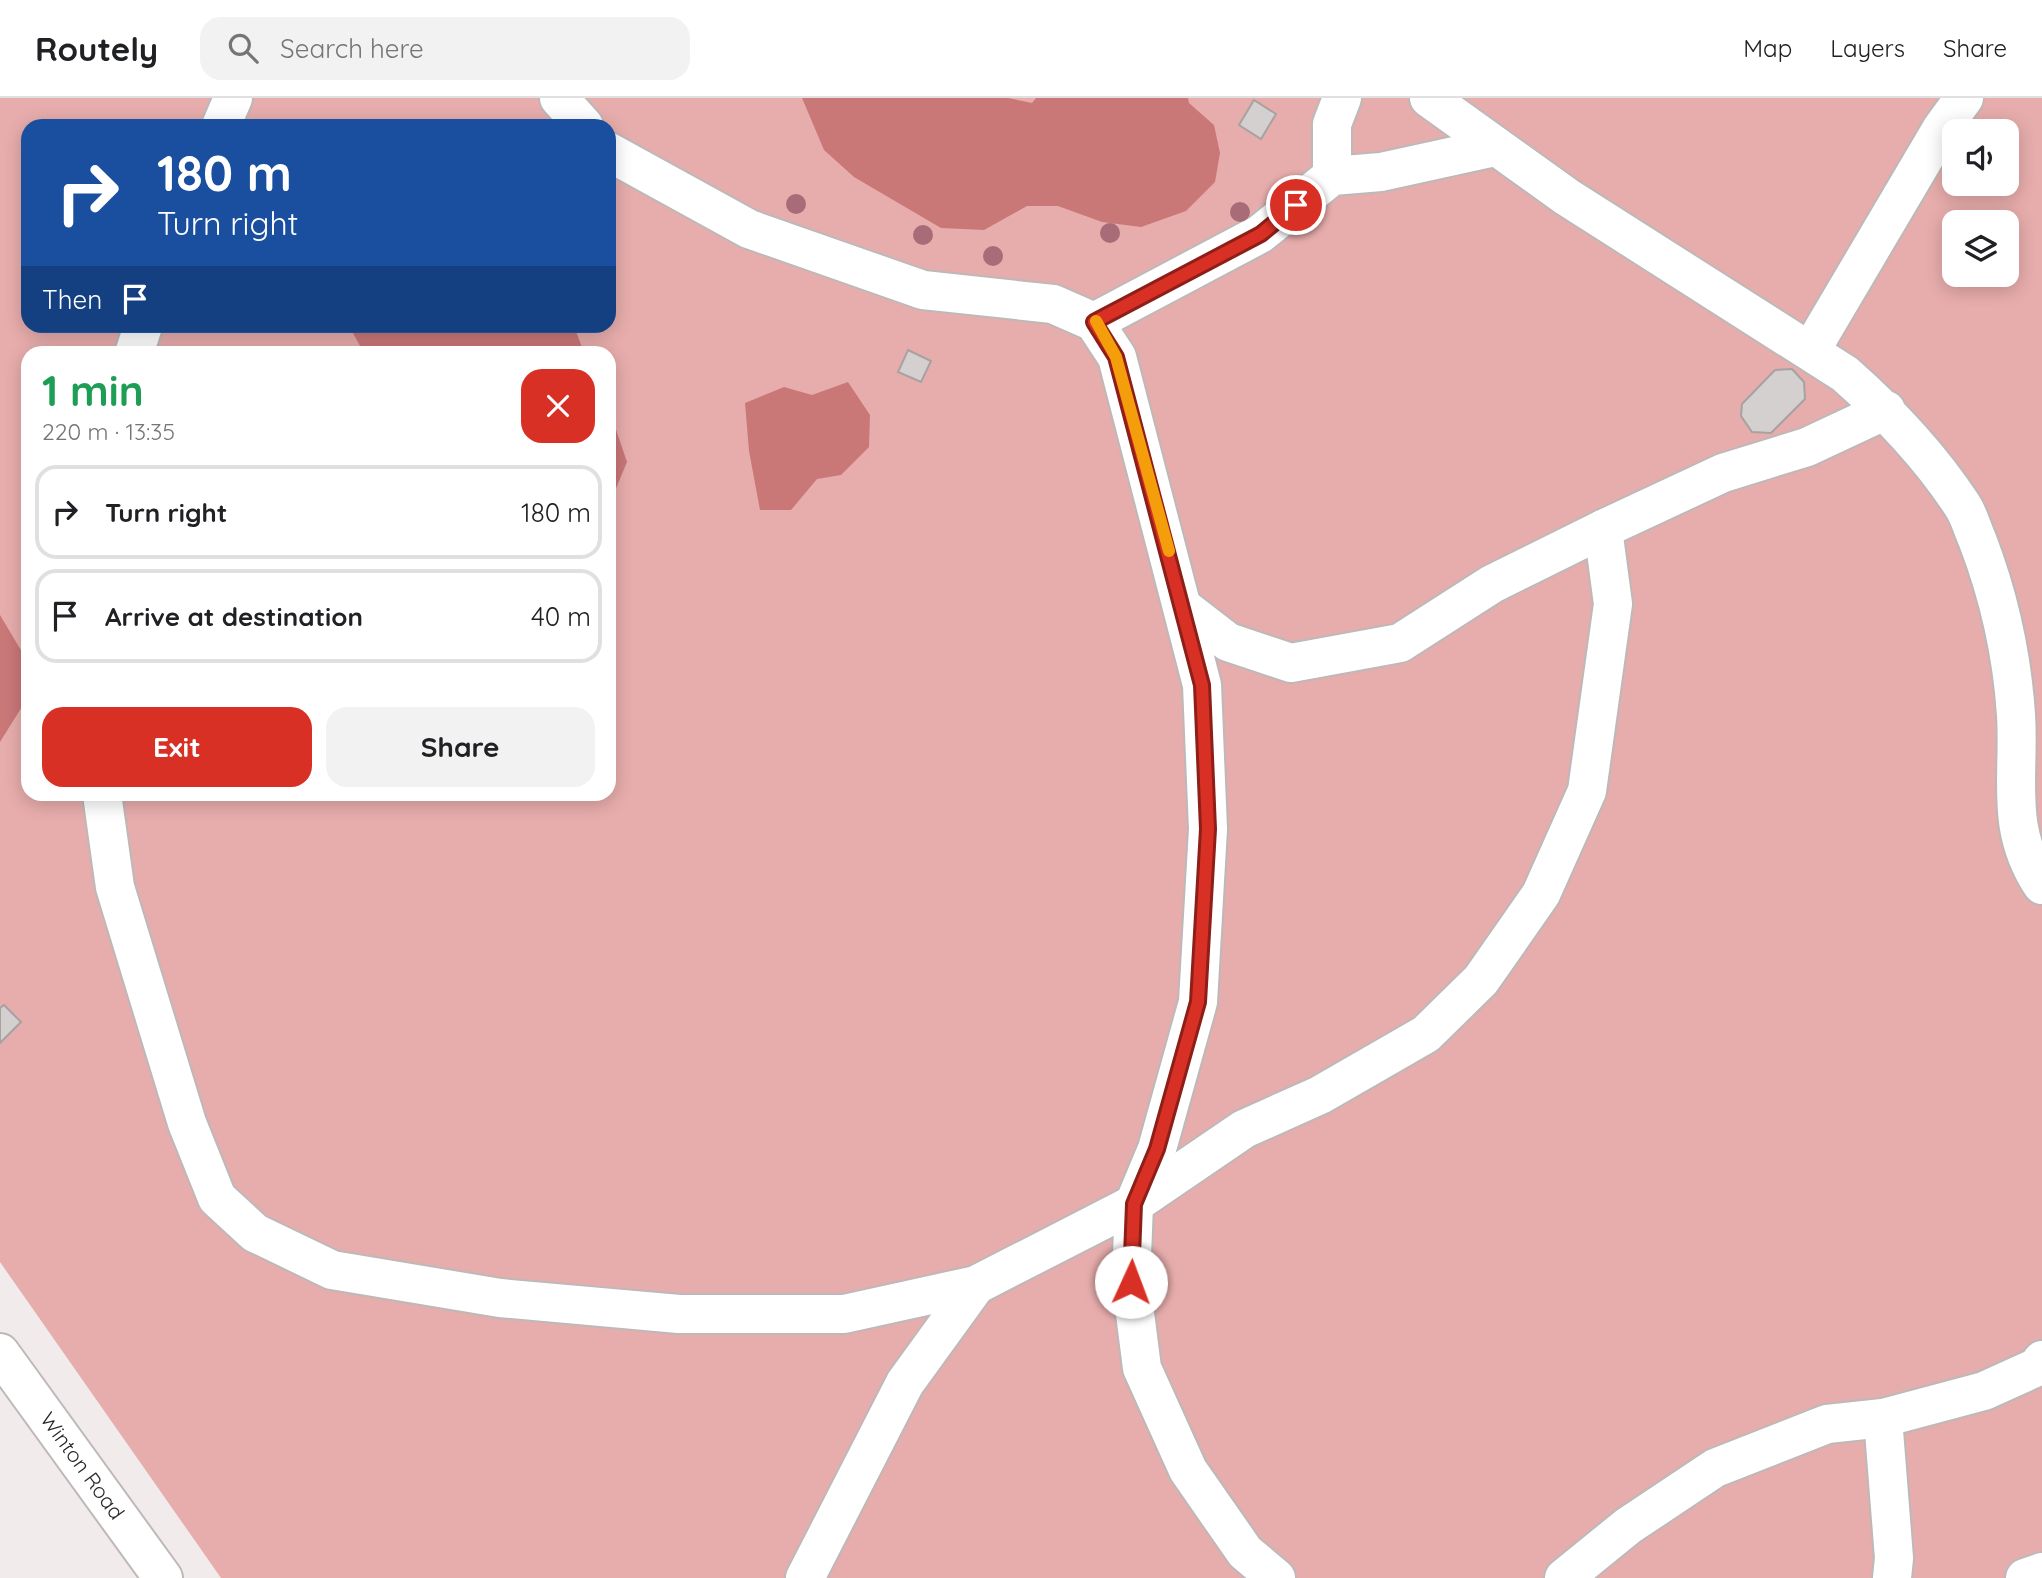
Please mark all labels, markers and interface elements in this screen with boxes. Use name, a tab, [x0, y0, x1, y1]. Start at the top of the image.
search box	[200, 17, 690, 80]
text: Routely	[35, 28, 158, 69]
icon: search	[224, 29, 262, 67]
text: Search here	[280, 32, 424, 65]
text: Map	[1743, 33, 1792, 63]
text: Layers	[1830, 33, 1905, 63]
text: Share	[1943, 33, 2007, 63]
map controls	[1942, 119, 2019, 287]
button: sound	[1942, 119, 2019, 196]
text: 180 m	[157, 142, 292, 203]
icon: right	[42, 147, 133, 238]
pin	[1266, 175, 1326, 235]
icon: arrive	[1277, 186, 1315, 224]
text: Turn right	[157, 203, 298, 243]
button: layers	[1942, 210, 2019, 287]
icon: arrive	[116, 280, 154, 318]
text: Then	[42, 283, 102, 316]
text: 1 min	[42, 364, 144, 417]
button: close	[521, 369, 595, 443]
text: 220 m · 13:35	[42, 417, 175, 446]
icon: right	[46, 493, 84, 531]
text: Turn right	[105, 496, 227, 529]
text: 180 m	[521, 496, 591, 529]
icon: arrive	[46, 597, 84, 635]
text: Arrive at destination	[105, 600, 363, 633]
text: 40 m	[531, 600, 591, 633]
button: Exit	[42, 707, 312, 787]
button: Share	[326, 707, 595, 787]
position arrow	[1094, 1245, 1168, 1319]
street label: Winton Road	[35, 1407, 131, 1524]

